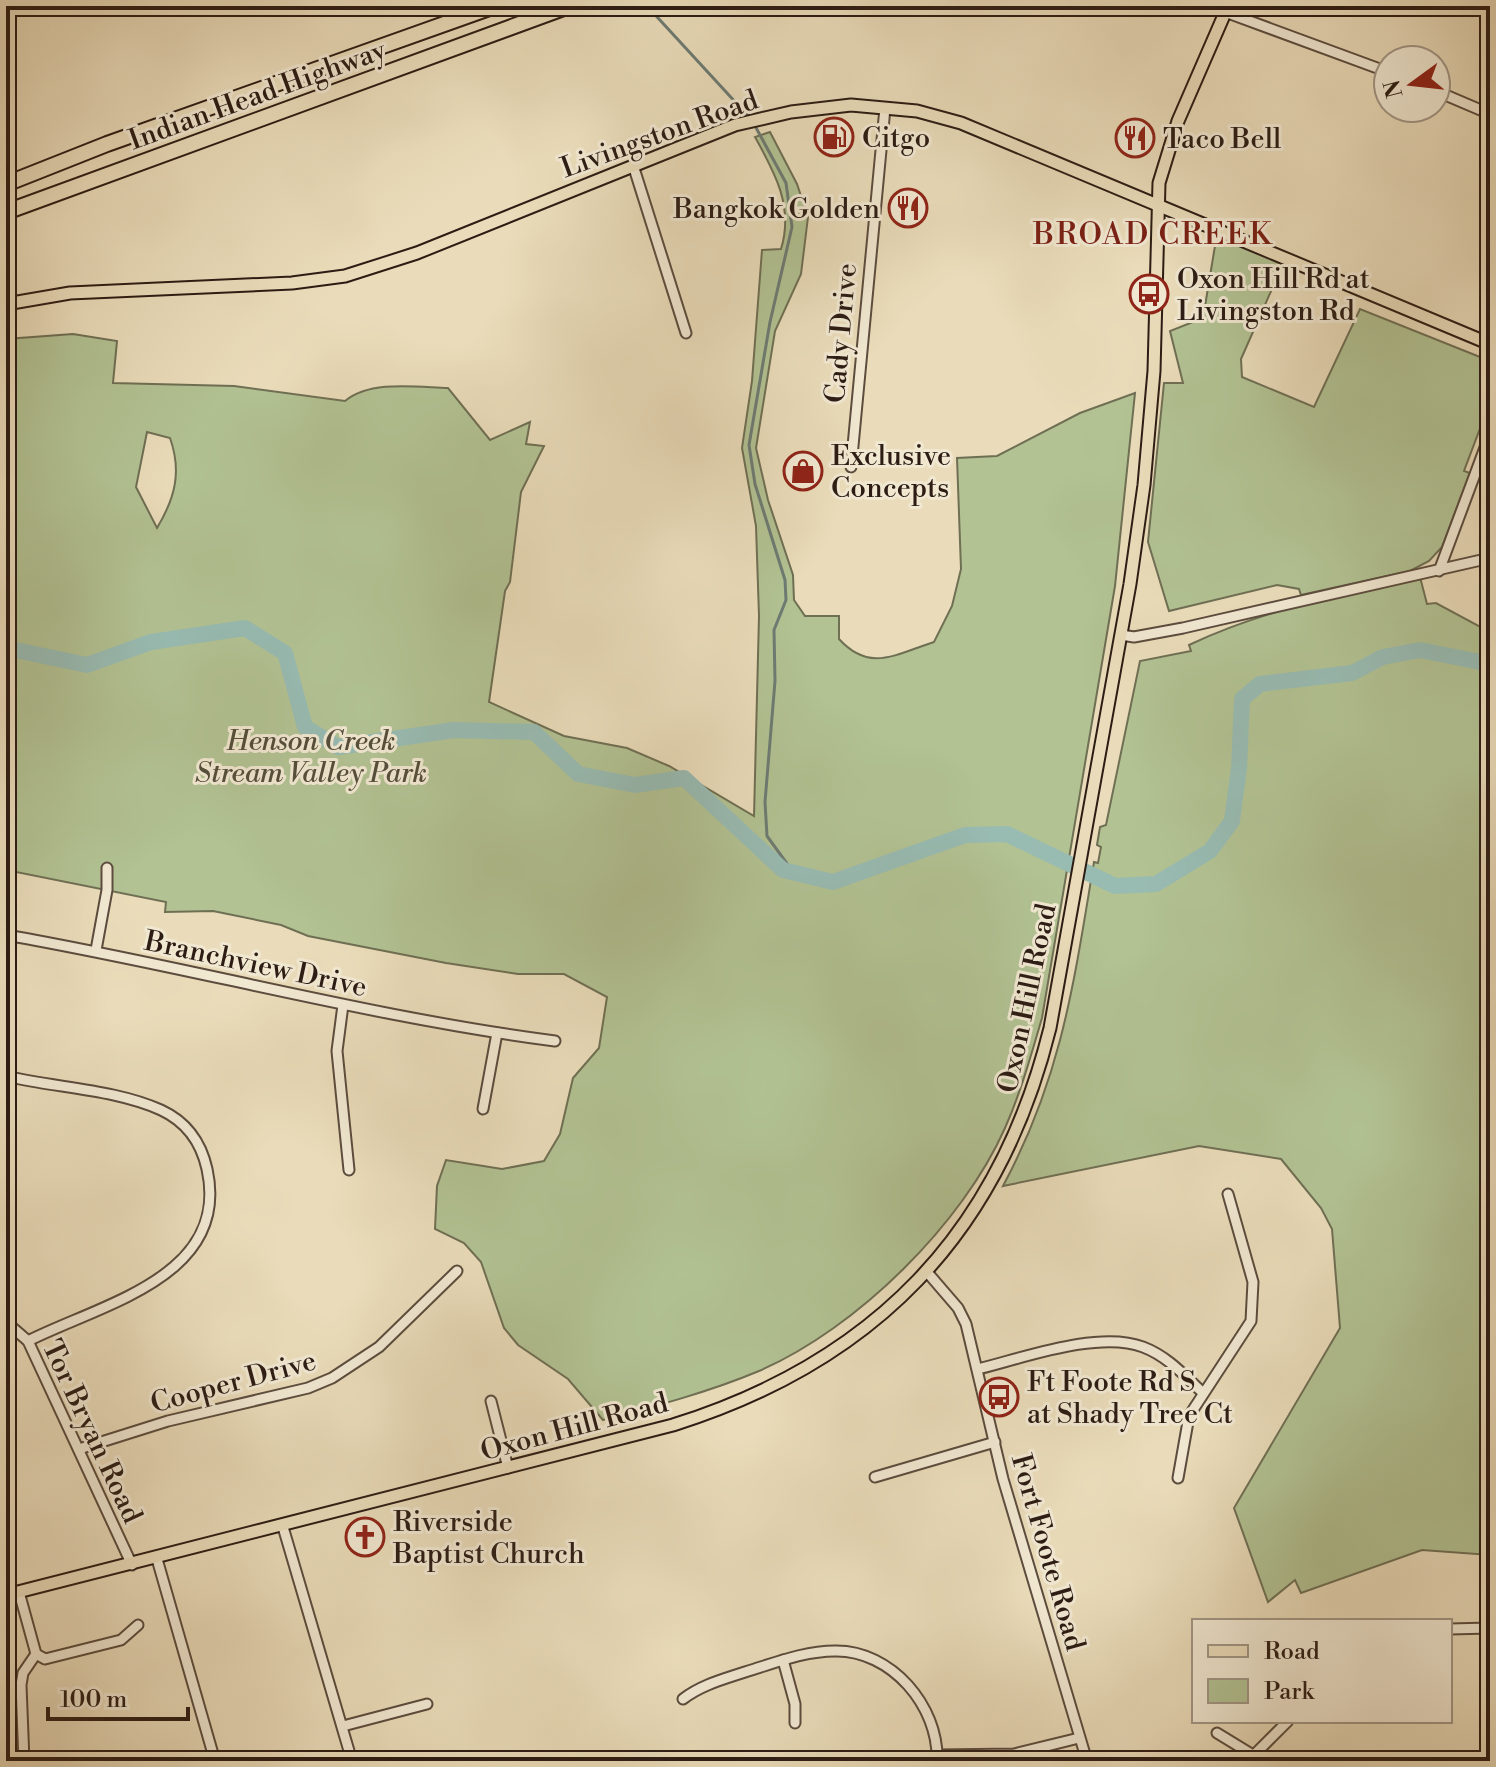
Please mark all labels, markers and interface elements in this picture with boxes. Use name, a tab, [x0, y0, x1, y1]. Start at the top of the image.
street label: Indian Head Highway	[124, 32, 391, 158]
north arrow	[1372, 44, 1452, 124]
text: N	[1379, 76, 1409, 101]
street label: Livingston Road	[556, 82, 763, 186]
fuel station icon: Citgo	[813, 116, 855, 158]
restaurant icon: Taco Bell	[1114, 117, 1156, 159]
place label: Citgo	[862, 121, 930, 156]
place label: Taco Bell	[1163, 122, 1281, 157]
restaurant icon: Bangkok Golden	[887, 187, 929, 229]
place label: Bangkok Golden	[672, 192, 880, 227]
district label: BROAD CREEK	[1032, 216, 1273, 254]
street label: Cady Drive	[818, 262, 865, 405]
place label: Oxon Hill Rd at Livingston Rd	[1177, 262, 1370, 329]
bus stop icon: Oxon Hill Rd at Livingston Rd	[1128, 273, 1170, 315]
place label: Exclusive Concepts	[831, 439, 951, 506]
shop icon: Exclusive Concepts	[782, 450, 824, 492]
park label: Henson Creek Stream Valley Park	[195, 724, 427, 791]
street label: Oxon Hill Road	[990, 900, 1065, 1096]
street label: Branchview Drive	[140, 924, 370, 1005]
street label: Tor Bryan Road	[34, 1334, 150, 1529]
street label: Cooper Drive	[147, 1344, 320, 1421]
place label: Ft Foote Rd S at Shady Tree Ct	[1027, 1365, 1233, 1432]
bus stop icon: Ft Foote Rd S at Shady Tree Ct	[978, 1376, 1020, 1418]
street label: Oxon Hill Road	[477, 1386, 672, 1469]
street label: Fort Foote Road	[1003, 1450, 1092, 1655]
place label: Riverside Baptist Church	[392, 1505, 585, 1572]
church icon: Riverside Baptist Church	[344, 1516, 386, 1558]
legend	[1192, 1619, 1452, 1723]
text: Road	[1264, 1637, 1320, 1667]
scale bar	[48, 1671, 188, 1721]
text: Park	[1264, 1677, 1315, 1707]
text: 100 m	[60, 1685, 127, 1715]

